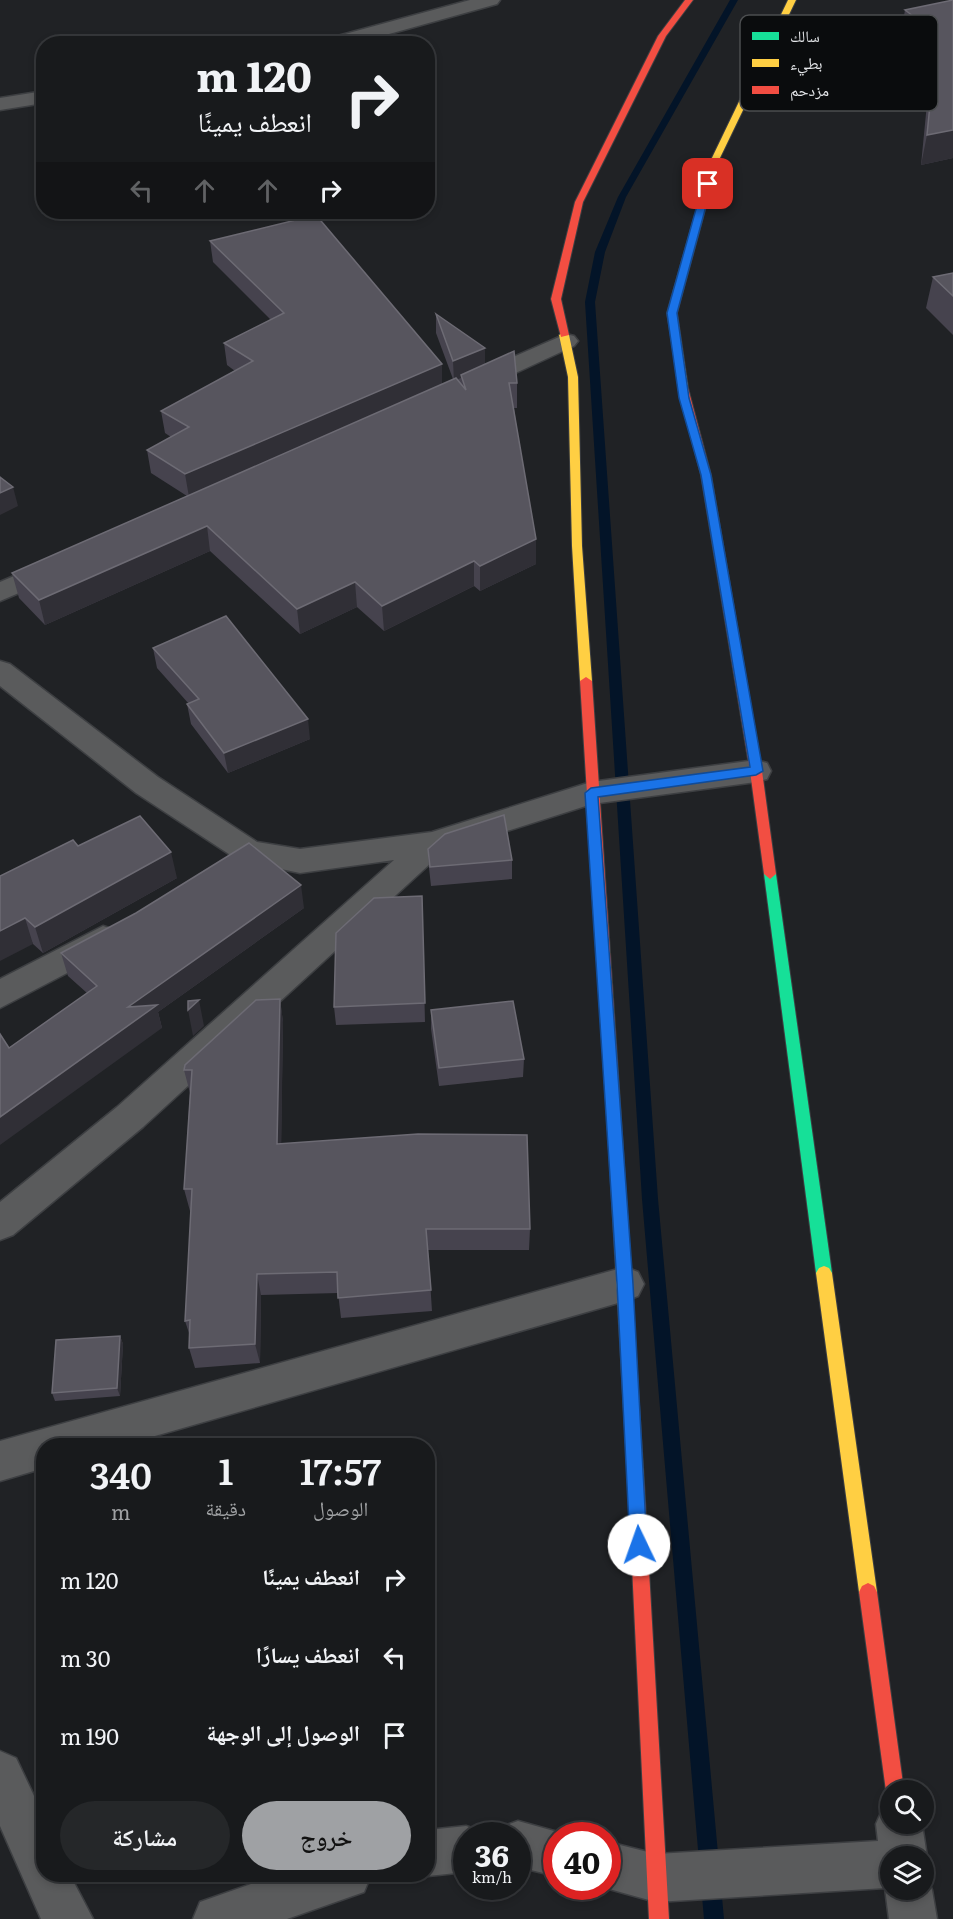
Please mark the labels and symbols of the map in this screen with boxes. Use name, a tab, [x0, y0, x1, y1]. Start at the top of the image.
legend	[740, 15, 938, 111]
text: سالك	[790, 23, 820, 47]
text: بطيء	[790, 50, 822, 76]
text: مزدحم	[790, 77, 829, 101]
pin	[682, 158, 733, 209]
position arrow	[607, 1513, 671, 1577]
speed limit sign: 40	[543, 1822, 621, 1900]

